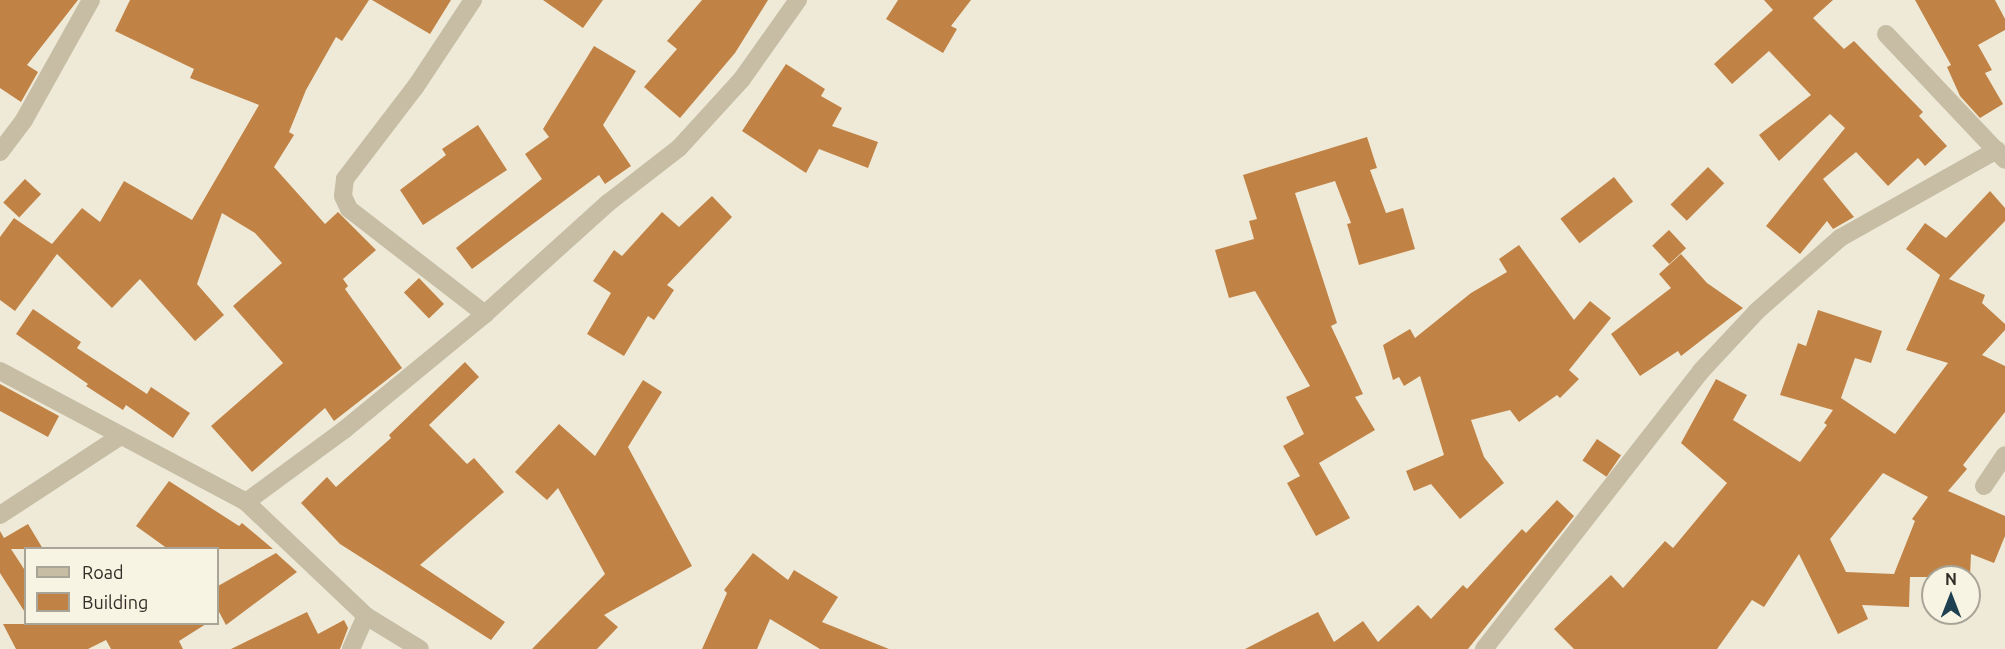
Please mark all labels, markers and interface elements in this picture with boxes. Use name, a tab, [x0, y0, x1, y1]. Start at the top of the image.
legend	[24, 547, 219, 625]
text: Road	[82, 562, 124, 582]
north arrow	[1921, 565, 1981, 625]
text: N	[1945, 570, 1957, 588]
text: Building	[82, 592, 148, 612]

